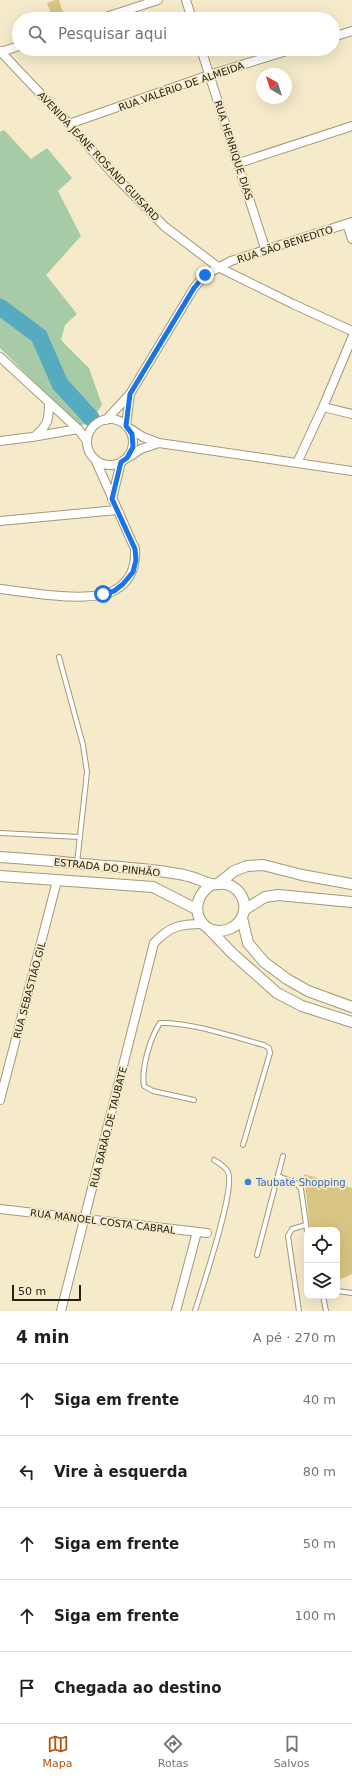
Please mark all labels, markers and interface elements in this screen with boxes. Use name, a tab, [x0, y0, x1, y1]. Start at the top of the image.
search box	[12, 12, 340, 56]
icon: search	[26, 23, 48, 45]
text: Pesquisar aqui	[58, 25, 167, 43]
street label: RUA VALÉRIO DE ALMEIDA	[117, 59, 246, 113]
north arrow	[256, 68, 292, 104]
street label: AVENIDA JEANE ROSAND GUISARD	[36, 89, 162, 224]
street label: RUA HENRIQUE DIAS	[212, 99, 255, 201]
street label: RUA SÃO BENEDITO	[236, 223, 335, 265]
route end	[196, 266, 214, 284]
route start	[94, 585, 112, 603]
street label: ESTRADA DO PINHÃO	[53, 855, 161, 879]
street label: RUA SEBASTIÃO GIL	[10, 940, 48, 1040]
street label: RUA BARÃO DE TAUBATE	[87, 1065, 129, 1189]
marker: Taubaté Shopping	[243, 1177, 253, 1187]
place label: Taubaté Shopping	[255, 1177, 346, 1188]
street label: RUA MANOEL COSTA CABRAL	[30, 1207, 177, 1236]
map controls	[304, 1227, 340, 1299]
button: locate	[304, 1227, 340, 1263]
button: layers	[304, 1263, 340, 1299]
scale bar	[12, 1283, 81, 1302]
text: 50 m	[18, 1285, 46, 1298]
text: 4 min	[16, 1327, 69, 1347]
text: A pé · 270 m	[253, 1330, 336, 1345]
icon: ahead	[16, 1389, 38, 1411]
text: Siga em frente	[54, 1391, 179, 1409]
text: 40 m	[303, 1392, 336, 1407]
icon: left	[16, 1461, 38, 1483]
text: Vire à esquerda	[54, 1463, 188, 1481]
text: 80 m	[303, 1464, 336, 1479]
icon: ahead	[16, 1533, 38, 1555]
text: Siga em frente	[54, 1535, 179, 1553]
text: 50 m	[303, 1536, 336, 1551]
icon: ahead	[16, 1605, 38, 1627]
text: Siga em frente	[54, 1607, 179, 1625]
text: 100 m	[294, 1608, 336, 1623]
icon: arrive	[16, 1677, 38, 1699]
text: Chegada ao destino	[54, 1679, 222, 1697]
tab: Mapa	[43, 1733, 73, 1770]
tab: Rotas	[158, 1733, 188, 1770]
tab: Salvos	[274, 1733, 309, 1770]

